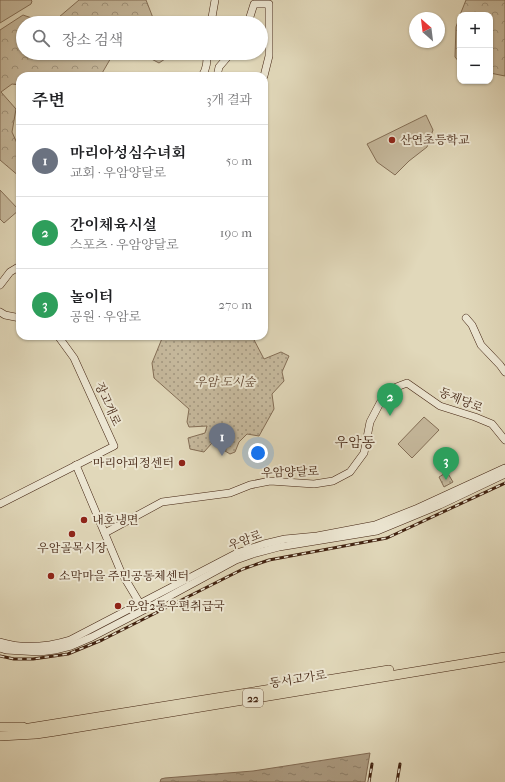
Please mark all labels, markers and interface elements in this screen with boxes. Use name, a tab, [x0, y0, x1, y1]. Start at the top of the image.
north arrow	[409, 12, 445, 48]
map controls	[457, 12, 493, 84]
button: +	[457, 12, 493, 48]
search box	[16, 16, 268, 60]
icon: search	[30, 27, 52, 49]
text: 장소 검색	[62, 31, 123, 49]
button: −	[457, 48, 493, 84]
text: 주변	[32, 90, 65, 110]
text: 3개 결과	[206, 92, 252, 107]
place label: 산연초등학교	[400, 133, 470, 147]
marker: 산연초등학교	[387, 135, 397, 145]
text: 마리아성심수녀회	[70, 144, 186, 162]
text: 1	[43, 153, 47, 168]
text: 50 m	[226, 153, 252, 168]
text: 교회 · 우암양달로	[70, 165, 166, 180]
text: 간이체육시설	[70, 216, 157, 234]
text: 2	[42, 225, 48, 240]
text: 190 m	[220, 225, 252, 240]
text: 스포츠 · 우암양달로	[70, 237, 179, 252]
text: 놀이터	[70, 288, 113, 306]
text: 3	[42, 297, 48, 312]
text: 270 m	[218, 297, 252, 312]
text: 공원 · 우암로	[70, 309, 141, 324]
park label: 우암 도시숲	[195, 375, 257, 389]
street label: 장고개로	[92, 380, 124, 428]
pin: 2	[377, 383, 403, 416]
street label: 동제당로	[437, 385, 485, 415]
pin: 1	[209, 423, 235, 456]
district label: 우암동	[335, 434, 376, 451]
your location	[248, 443, 268, 463]
pin: 3	[433, 447, 459, 480]
place label: 마리아피정센터	[93, 456, 174, 470]
marker: 마리아피정센터	[177, 458, 187, 468]
street label: 우암양달로	[261, 464, 320, 480]
place label: 내호냉면	[92, 513, 138, 527]
marker: 내호냉면	[79, 515, 89, 525]
street label: 우암로	[226, 527, 264, 553]
marker: 우암골목시장	[67, 529, 77, 539]
place label: 우암골목시장	[37, 541, 107, 555]
place label: 소막마을 주민공동체센터	[59, 569, 189, 583]
marker: 소막마을 주민공동체센터	[46, 571, 56, 581]
place label: 우암2동우편취급국	[126, 599, 225, 613]
marker: 우암2동우편취급국	[113, 601, 123, 611]
street label: 동서고가로	[268, 667, 328, 690]
road number: 22	[243, 689, 263, 707]

